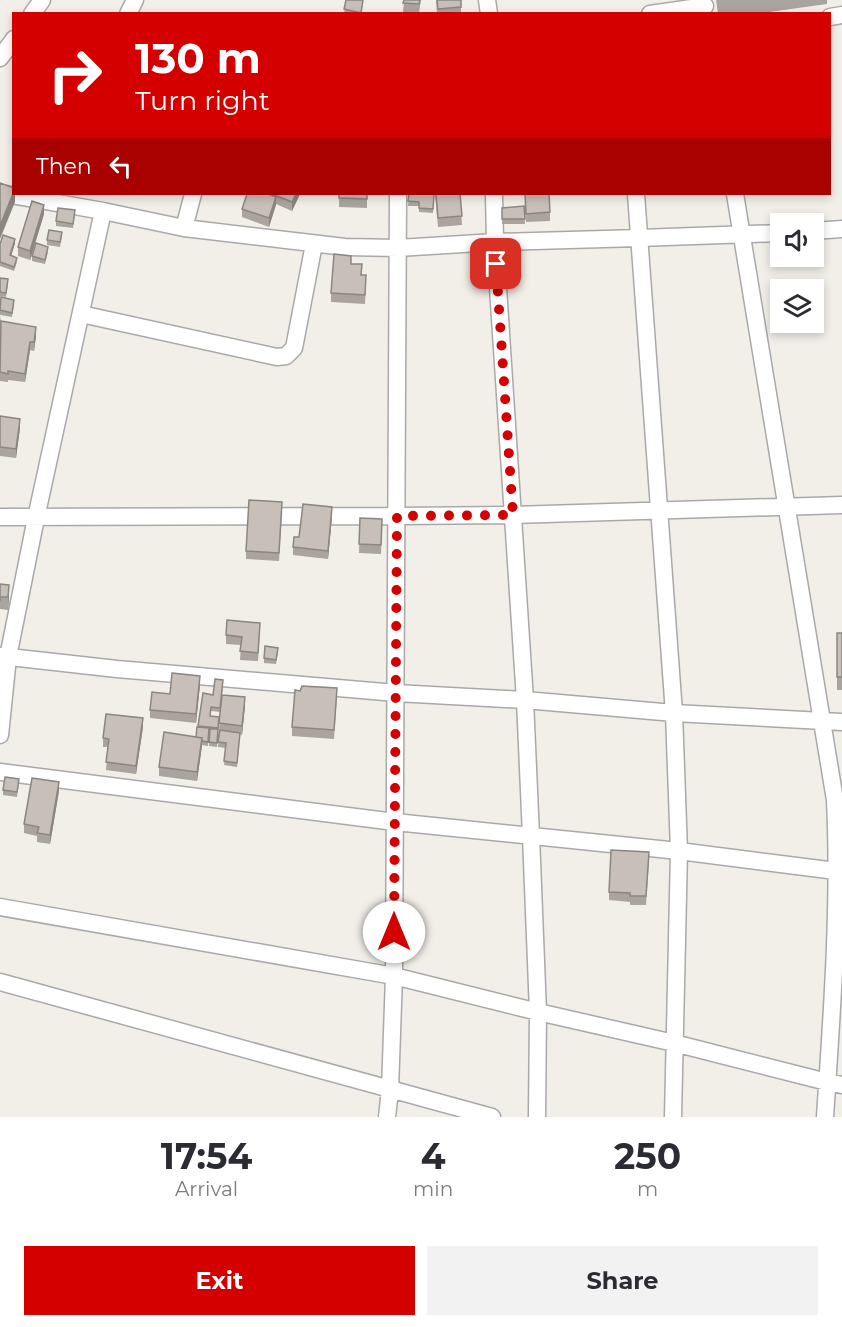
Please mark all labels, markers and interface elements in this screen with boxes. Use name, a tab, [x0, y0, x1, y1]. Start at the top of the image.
text: 130 m	[135, 32, 261, 84]
icon: right	[36, 36, 114, 114]
text: Turn right	[135, 84, 270, 117]
icon: left	[104, 150, 137, 183]
text: Then	[36, 153, 92, 180]
map controls	[770, 213, 824, 333]
button: sound	[770, 213, 824, 267]
pin	[470, 238, 521, 289]
icon: arrive	[479, 247, 512, 280]
button: layers	[770, 279, 824, 333]
position arrow	[362, 900, 426, 964]
text: 17:54	[161, 1134, 252, 1178]
text: 4	[421, 1134, 446, 1178]
text: 250	[614, 1134, 681, 1178]
text: Arrival	[175, 1177, 238, 1201]
text: min	[413, 1177, 453, 1201]
text: m	[637, 1177, 658, 1201]
button: Exit	[24, 1246, 415, 1315]
button: Share	[427, 1246, 818, 1315]

